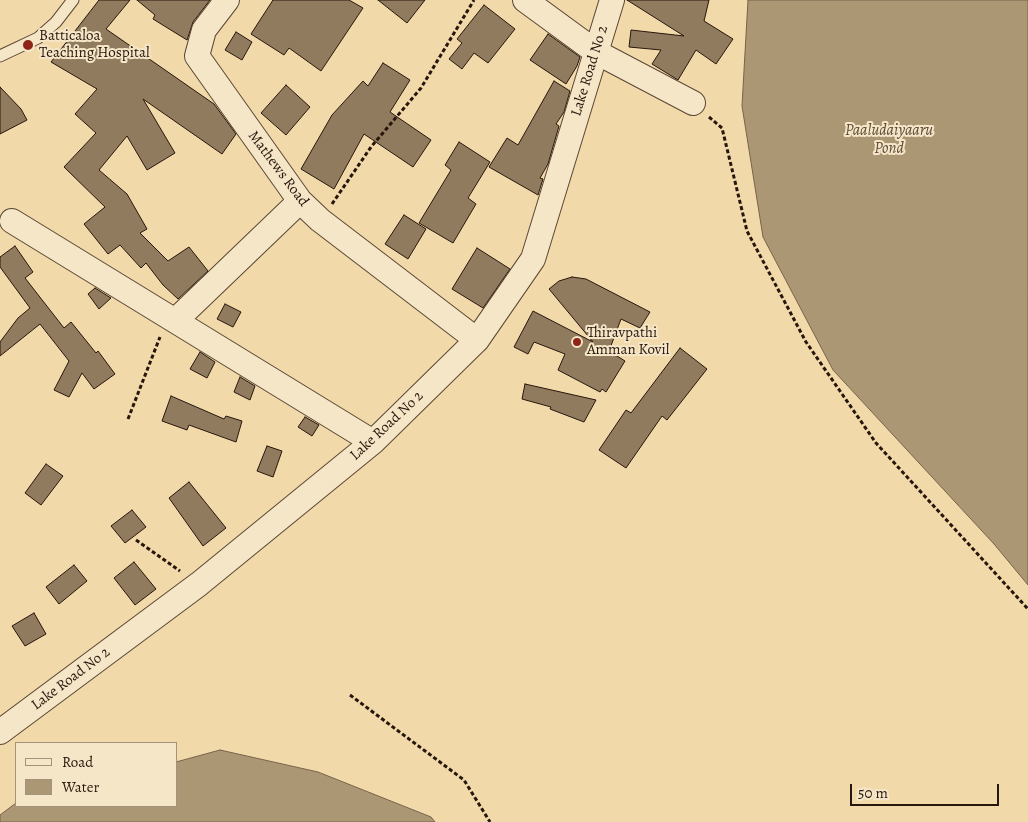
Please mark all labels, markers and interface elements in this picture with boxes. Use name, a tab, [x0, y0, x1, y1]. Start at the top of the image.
street label: Lake Road No 2	[568, 24, 612, 118]
place label: Batticaloa Teaching Hospital	[39, 27, 150, 62]
marker: Batticaloa Teaching Hospital	[21, 38, 35, 52]
water label: Paaludaiyaaru Pond	[845, 121, 933, 159]
street label: Mathews Road	[244, 128, 312, 210]
place label: Thiravpathi Amman Kovil	[587, 324, 669, 359]
marker: Thiravpathi Amman Kovil	[571, 336, 583, 348]
street label: Lake Road No 2	[347, 387, 427, 465]
street label: Lake Road No 2	[28, 644, 114, 714]
legend	[15, 742, 178, 807]
text: Road	[62, 752, 93, 772]
scale bar	[853, 774, 1002, 806]
text: Water	[62, 777, 99, 797]
text: 50 m	[858, 783, 888, 803]

